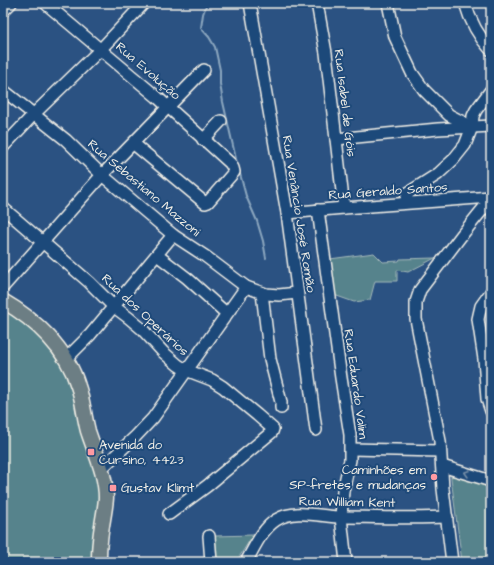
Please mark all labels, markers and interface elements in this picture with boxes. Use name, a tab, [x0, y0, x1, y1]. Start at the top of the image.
street label: Rua Evolução	[112, 38, 185, 105]
street label: Rua Isabel de Góis	[329, 48, 361, 158]
street label: Rua Venâncio José Romão	[278, 134, 320, 294]
street label: Rua Sebastiano Mazzoni	[84, 135, 204, 241]
street label: Rua Geraldo Santos	[328, 178, 449, 204]
street label: Rua dos Operários	[97, 270, 193, 360]
street label: Rua Eduardo Valim	[339, 328, 373, 441]
place label: Avenida do Cursino, 4423	[99, 436, 184, 469]
marker: Avenida do Cursino, 4423	[86, 447, 96, 457]
place label: Caminhões em SP-fretes e mudanças	[289, 461, 427, 494]
one-way arrow	[463, 469, 470, 478]
marker: Caminhões em SP-fretes e mudanças	[429, 472, 439, 482]
place label: Gustav Klimt	[121, 479, 195, 497]
marker: Gustav Klimt	[108, 483, 118, 493]
street label: Rua William Kent	[299, 492, 396, 512]

